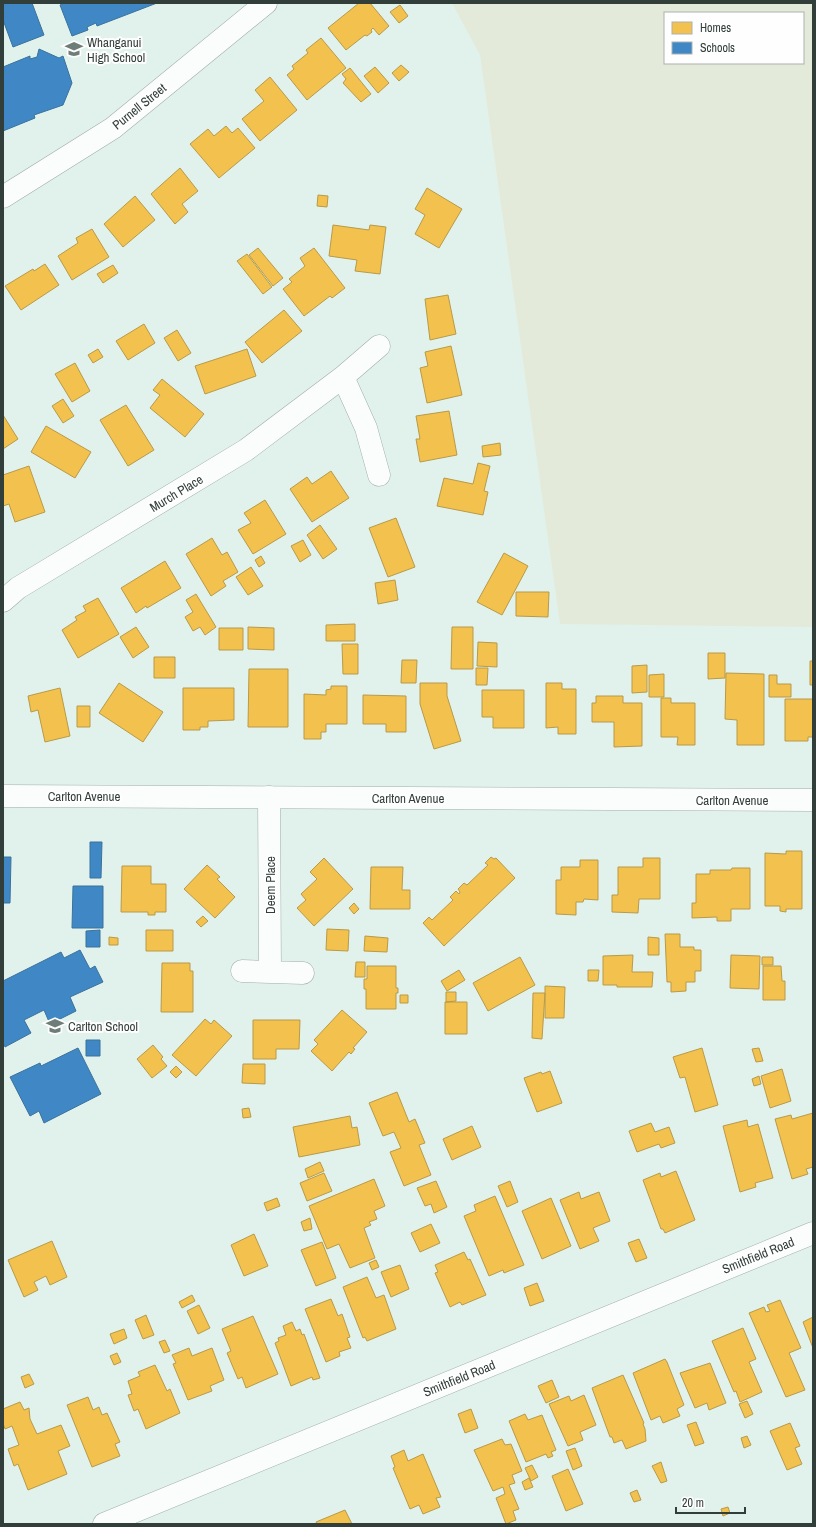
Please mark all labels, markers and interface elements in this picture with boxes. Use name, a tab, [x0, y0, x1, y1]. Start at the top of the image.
legend	[664, 12, 804, 64]
text: Homes	[700, 20, 731, 36]
place label: Whanganui High School	[87, 34, 145, 66]
school or university icon: Whanganui High School	[64, 39, 84, 59]
text: Schools	[700, 40, 735, 56]
street label: Purnell Street	[109, 79, 170, 133]
street label: Murch Place	[146, 471, 206, 516]
street label: Carlton Avenue	[48, 788, 120, 805]
street label: Carlton Avenue	[372, 790, 444, 807]
street label: Carlton Avenue	[696, 792, 768, 809]
street label: Deem Place	[262, 856, 279, 914]
school or university icon: Carlton School	[45, 1016, 65, 1036]
place label: Carlton School	[68, 1018, 138, 1035]
street label: Smithfield Road	[720, 1233, 797, 1278]
street label: Smithfield Road	[421, 1356, 498, 1401]
scale bar	[676, 1489, 745, 1515]
text: 20 m	[682, 1495, 704, 1511]

